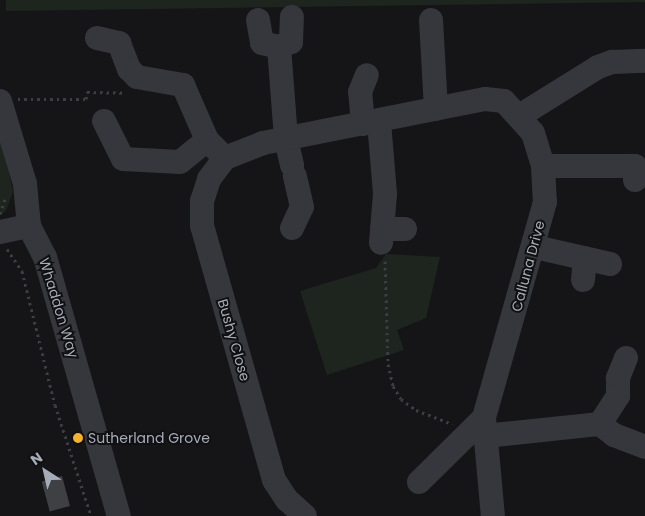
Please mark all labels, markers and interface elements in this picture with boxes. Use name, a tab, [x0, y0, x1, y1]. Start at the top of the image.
street label: Calluna Drive	[508, 219, 548, 313]
street label: Whaddon Way	[36, 256, 82, 360]
street label: Bushy Close	[214, 297, 254, 383]
place label: Sutherland Grove	[88, 430, 210, 446]
marker: Sutherland Grove	[72, 432, 84, 444]
north arrow	[20, 446, 70, 496]
text: N	[26, 448, 46, 470]

